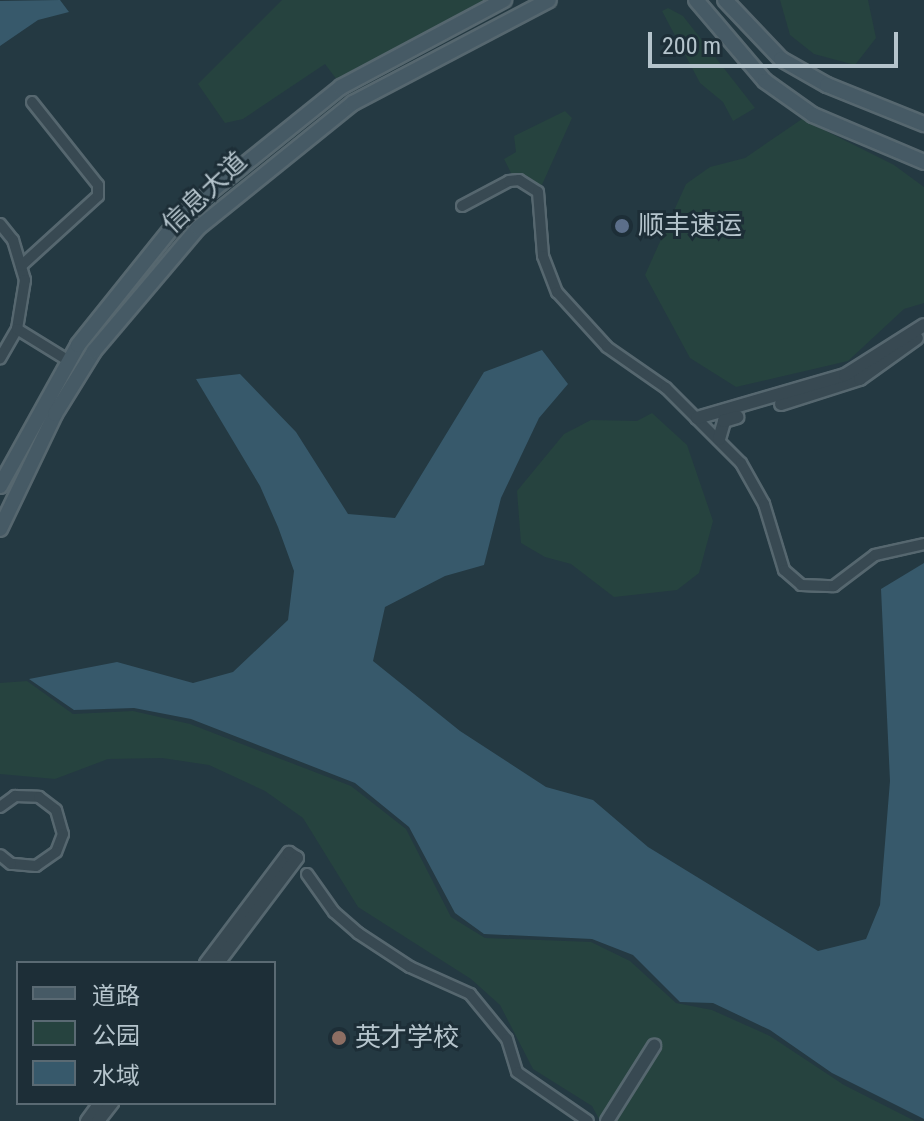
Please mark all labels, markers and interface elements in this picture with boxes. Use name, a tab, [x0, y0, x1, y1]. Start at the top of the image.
scale bar	[652, 16, 902, 66]
text: 200 m	[662, 32, 721, 60]
street label: 信息大道	[156, 146, 254, 240]
place label: 顺丰速运	[638, 210, 742, 242]
marker: 顺丰速运	[613, 217, 631, 235]
legend	[16, 961, 276, 1105]
text: 道路	[92, 982, 140, 1010]
text: 公园	[92, 1022, 140, 1050]
place label: 英才学校	[355, 1022, 459, 1054]
marker: 英才学校	[330, 1029, 348, 1047]
text: 水域	[92, 1062, 140, 1090]

